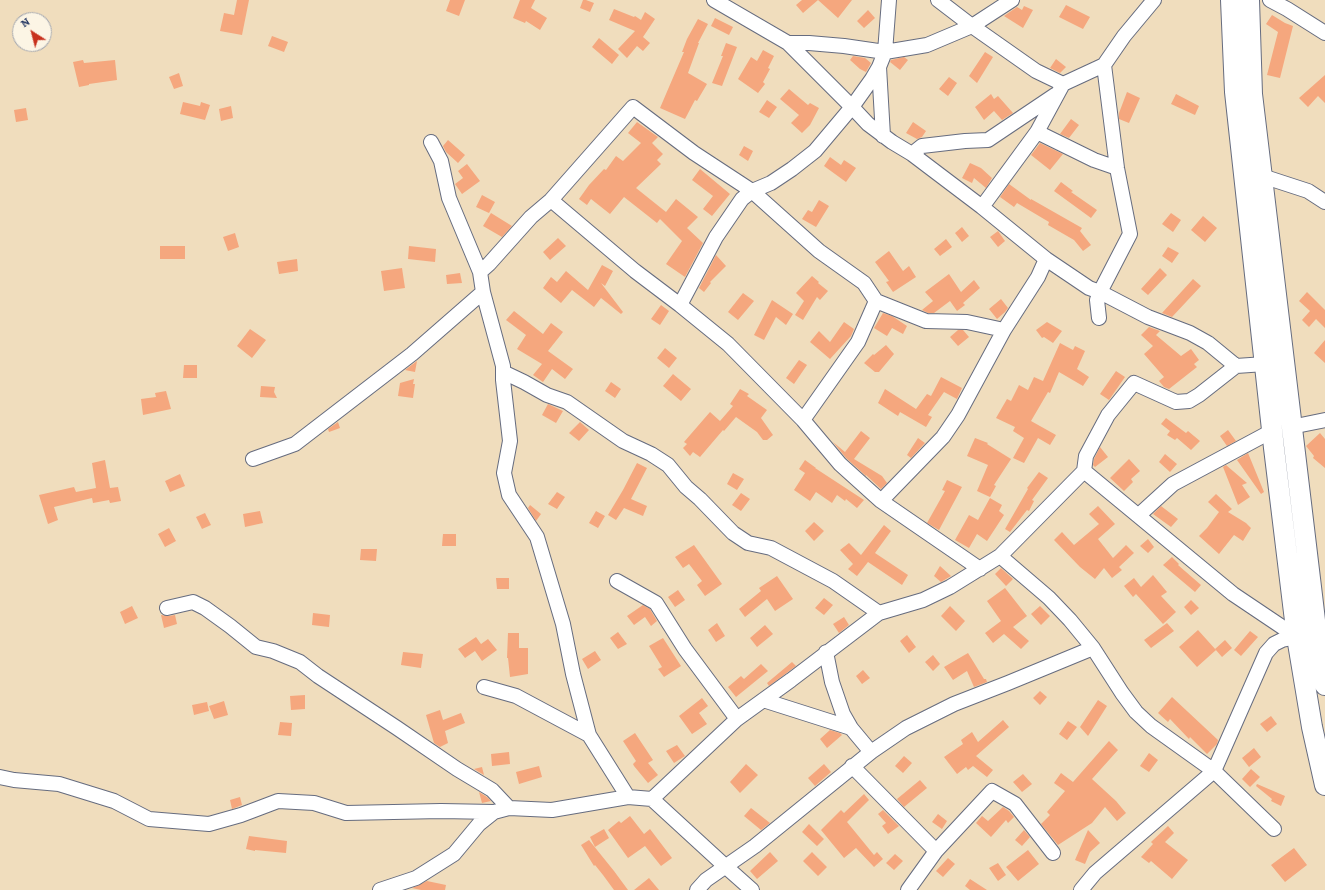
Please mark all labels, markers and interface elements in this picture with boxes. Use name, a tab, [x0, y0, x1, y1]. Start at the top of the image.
north arrow	[12, 12, 52, 52]
text: N	[18, 14, 33, 31]

